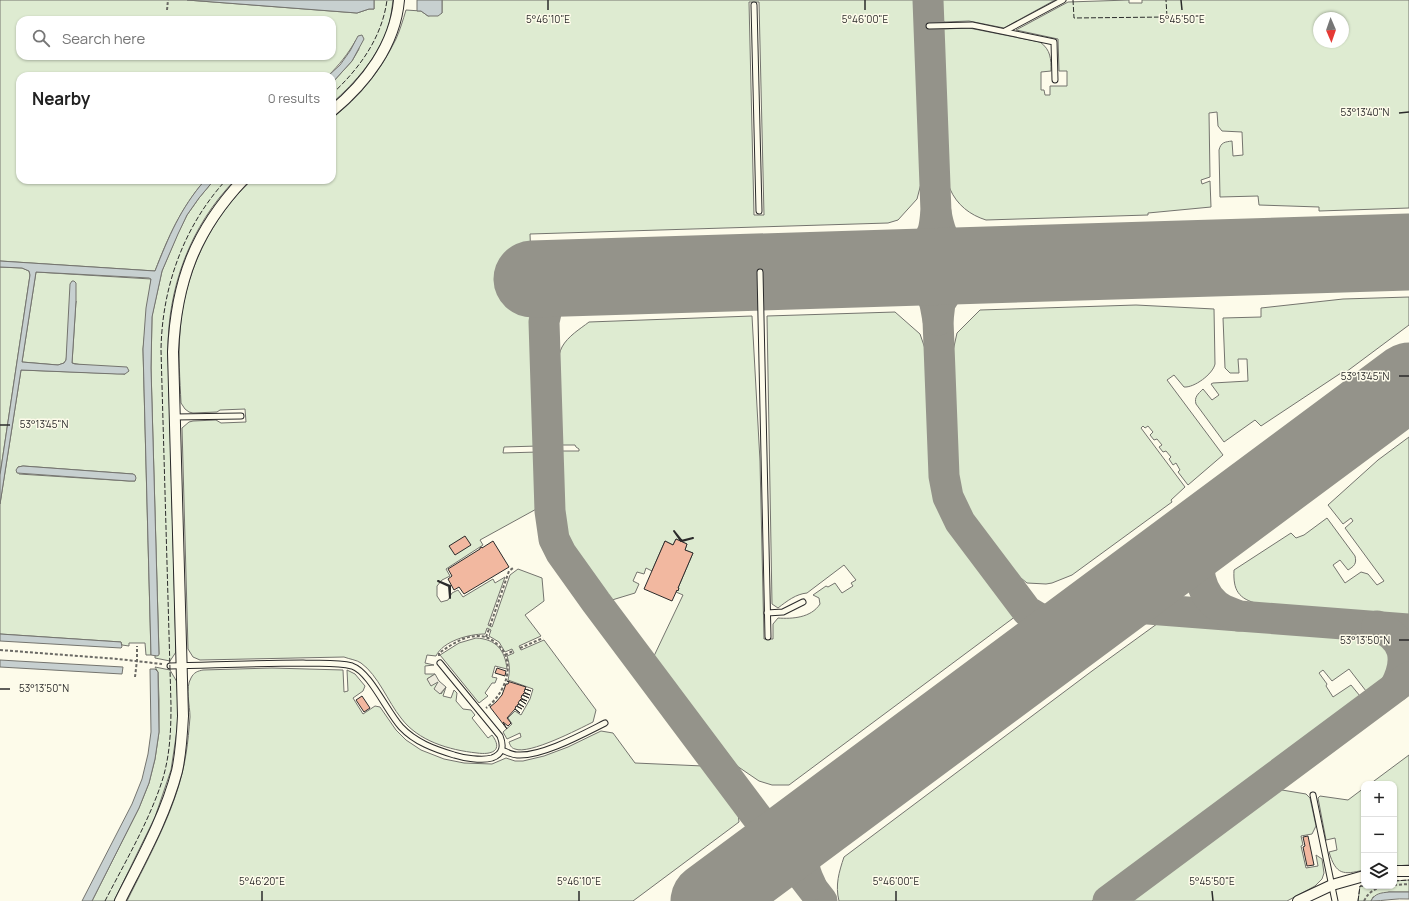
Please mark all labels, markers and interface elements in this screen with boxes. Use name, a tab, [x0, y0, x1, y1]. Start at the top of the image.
text: 5°46'10"E	[526, 12, 570, 26]
text: 5°46'00"E	[842, 12, 888, 26]
text: 5°45'50"E	[1159, 12, 1205, 26]
north arrow	[1313, 12, 1349, 48]
search box	[16, 16, 336, 60]
icon: search	[30, 27, 52, 49]
text: Search here	[62, 28, 145, 49]
text: Nearby	[32, 87, 90, 110]
text: 0 results	[268, 89, 320, 107]
text: 53°13'40"N	[1341, 105, 1390, 119]
text: 53°13'45"N	[1341, 369, 1389, 383]
text: 53°13'45"N	[20, 417, 68, 431]
text: 53°13'50"N	[1340, 633, 1390, 647]
text: 53°13'50"N	[19, 681, 69, 695]
map controls	[1361, 781, 1397, 889]
button: +	[1361, 781, 1397, 817]
button: −	[1361, 817, 1397, 853]
button: layers	[1361, 853, 1397, 889]
text: 5°46'20"E	[239, 874, 285, 888]
text: 5°46'10"E	[557, 874, 601, 888]
text: 5°46'00"E	[873, 874, 919, 888]
text: 5°45'50"E	[1189, 874, 1235, 888]

